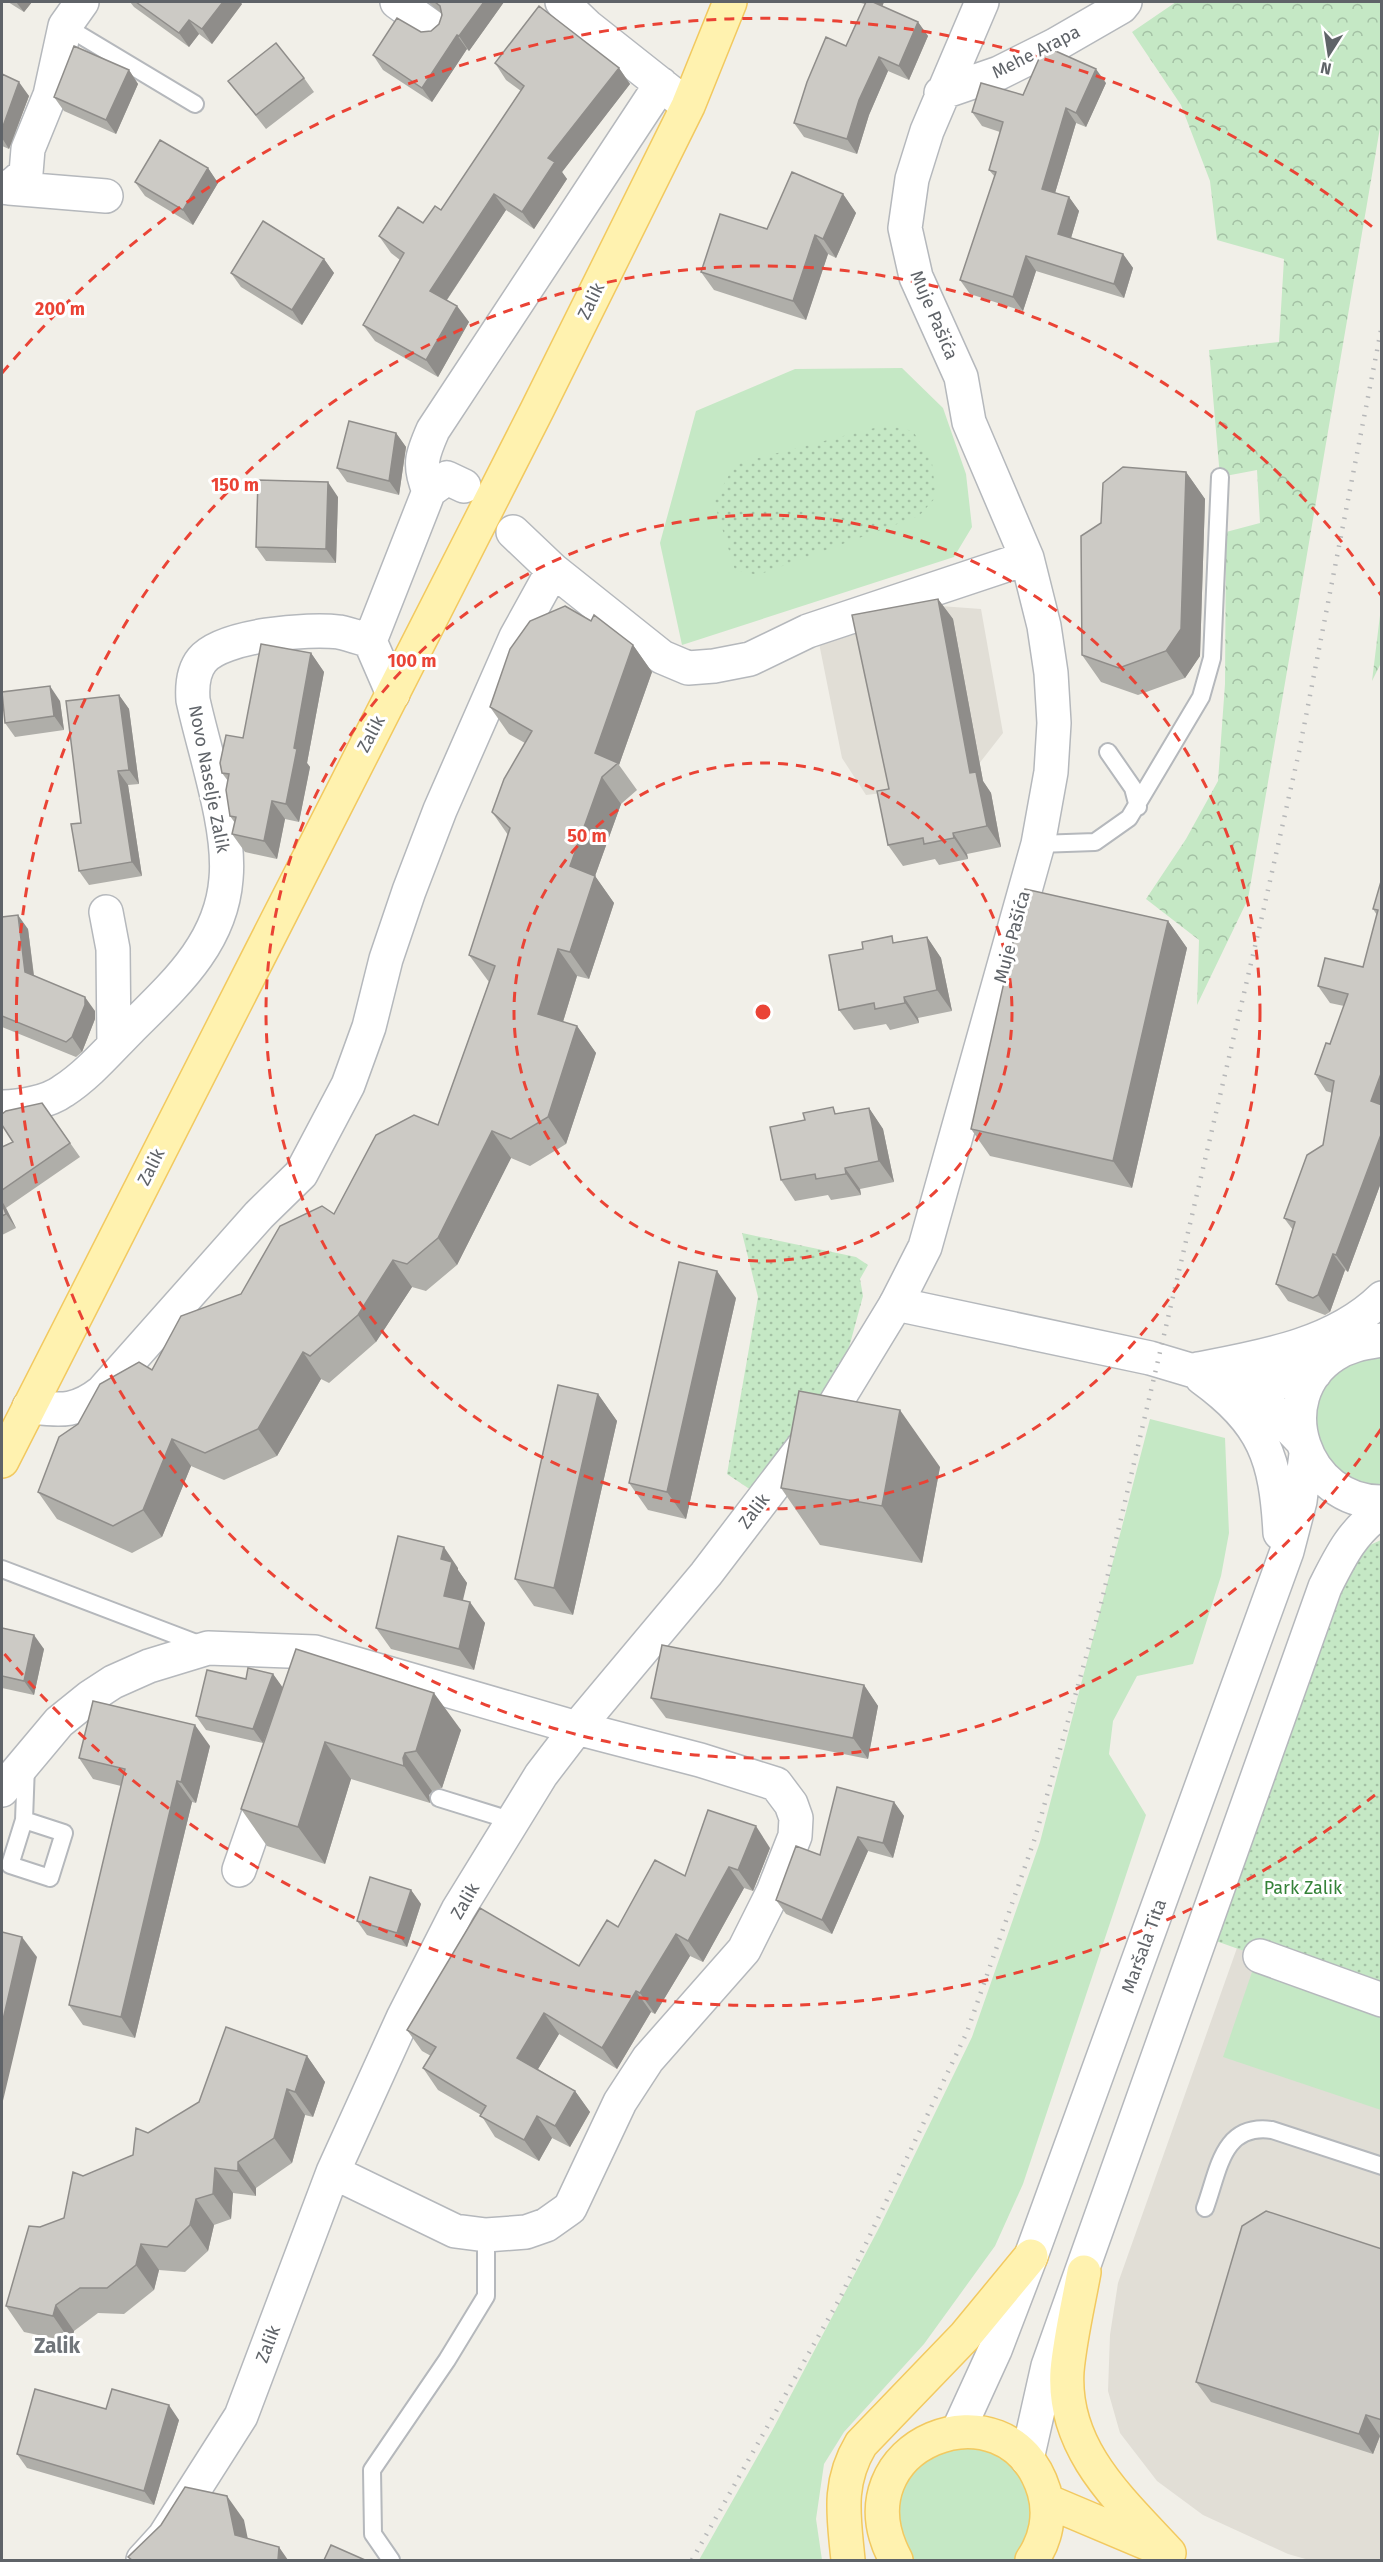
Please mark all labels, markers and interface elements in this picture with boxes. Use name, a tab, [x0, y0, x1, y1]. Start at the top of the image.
street label: Mehe Arapa	[988, 20, 1084, 84]
north arrow	[1299, 24, 1359, 84]
text: N	[1319, 58, 1333, 79]
street label: Muje Pašića	[905, 267, 963, 363]
street label: Zalik	[573, 278, 610, 323]
text: 200 m	[35, 298, 85, 320]
text: 150 m	[211, 474, 259, 496]
text: 100 m	[388, 650, 436, 672]
street label: Novo Naselje Zalik	[184, 703, 234, 856]
street label: Zalik	[352, 711, 390, 756]
text: 50 m	[567, 825, 607, 847]
street label: Muje Pašića	[989, 888, 1035, 986]
centre of rings	[753, 1002, 773, 1022]
street label: Zalik	[133, 1144, 170, 1189]
street label: Zalik	[734, 1488, 775, 1533]
park label: Park Zalik	[1264, 1877, 1343, 1899]
street label: Zalik	[446, 1878, 484, 1923]
street label: Maršala Tita	[1117, 1896, 1171, 1996]
street label: Zalik	[251, 2321, 285, 2366]
district label: Zalik	[34, 2333, 81, 2359]

